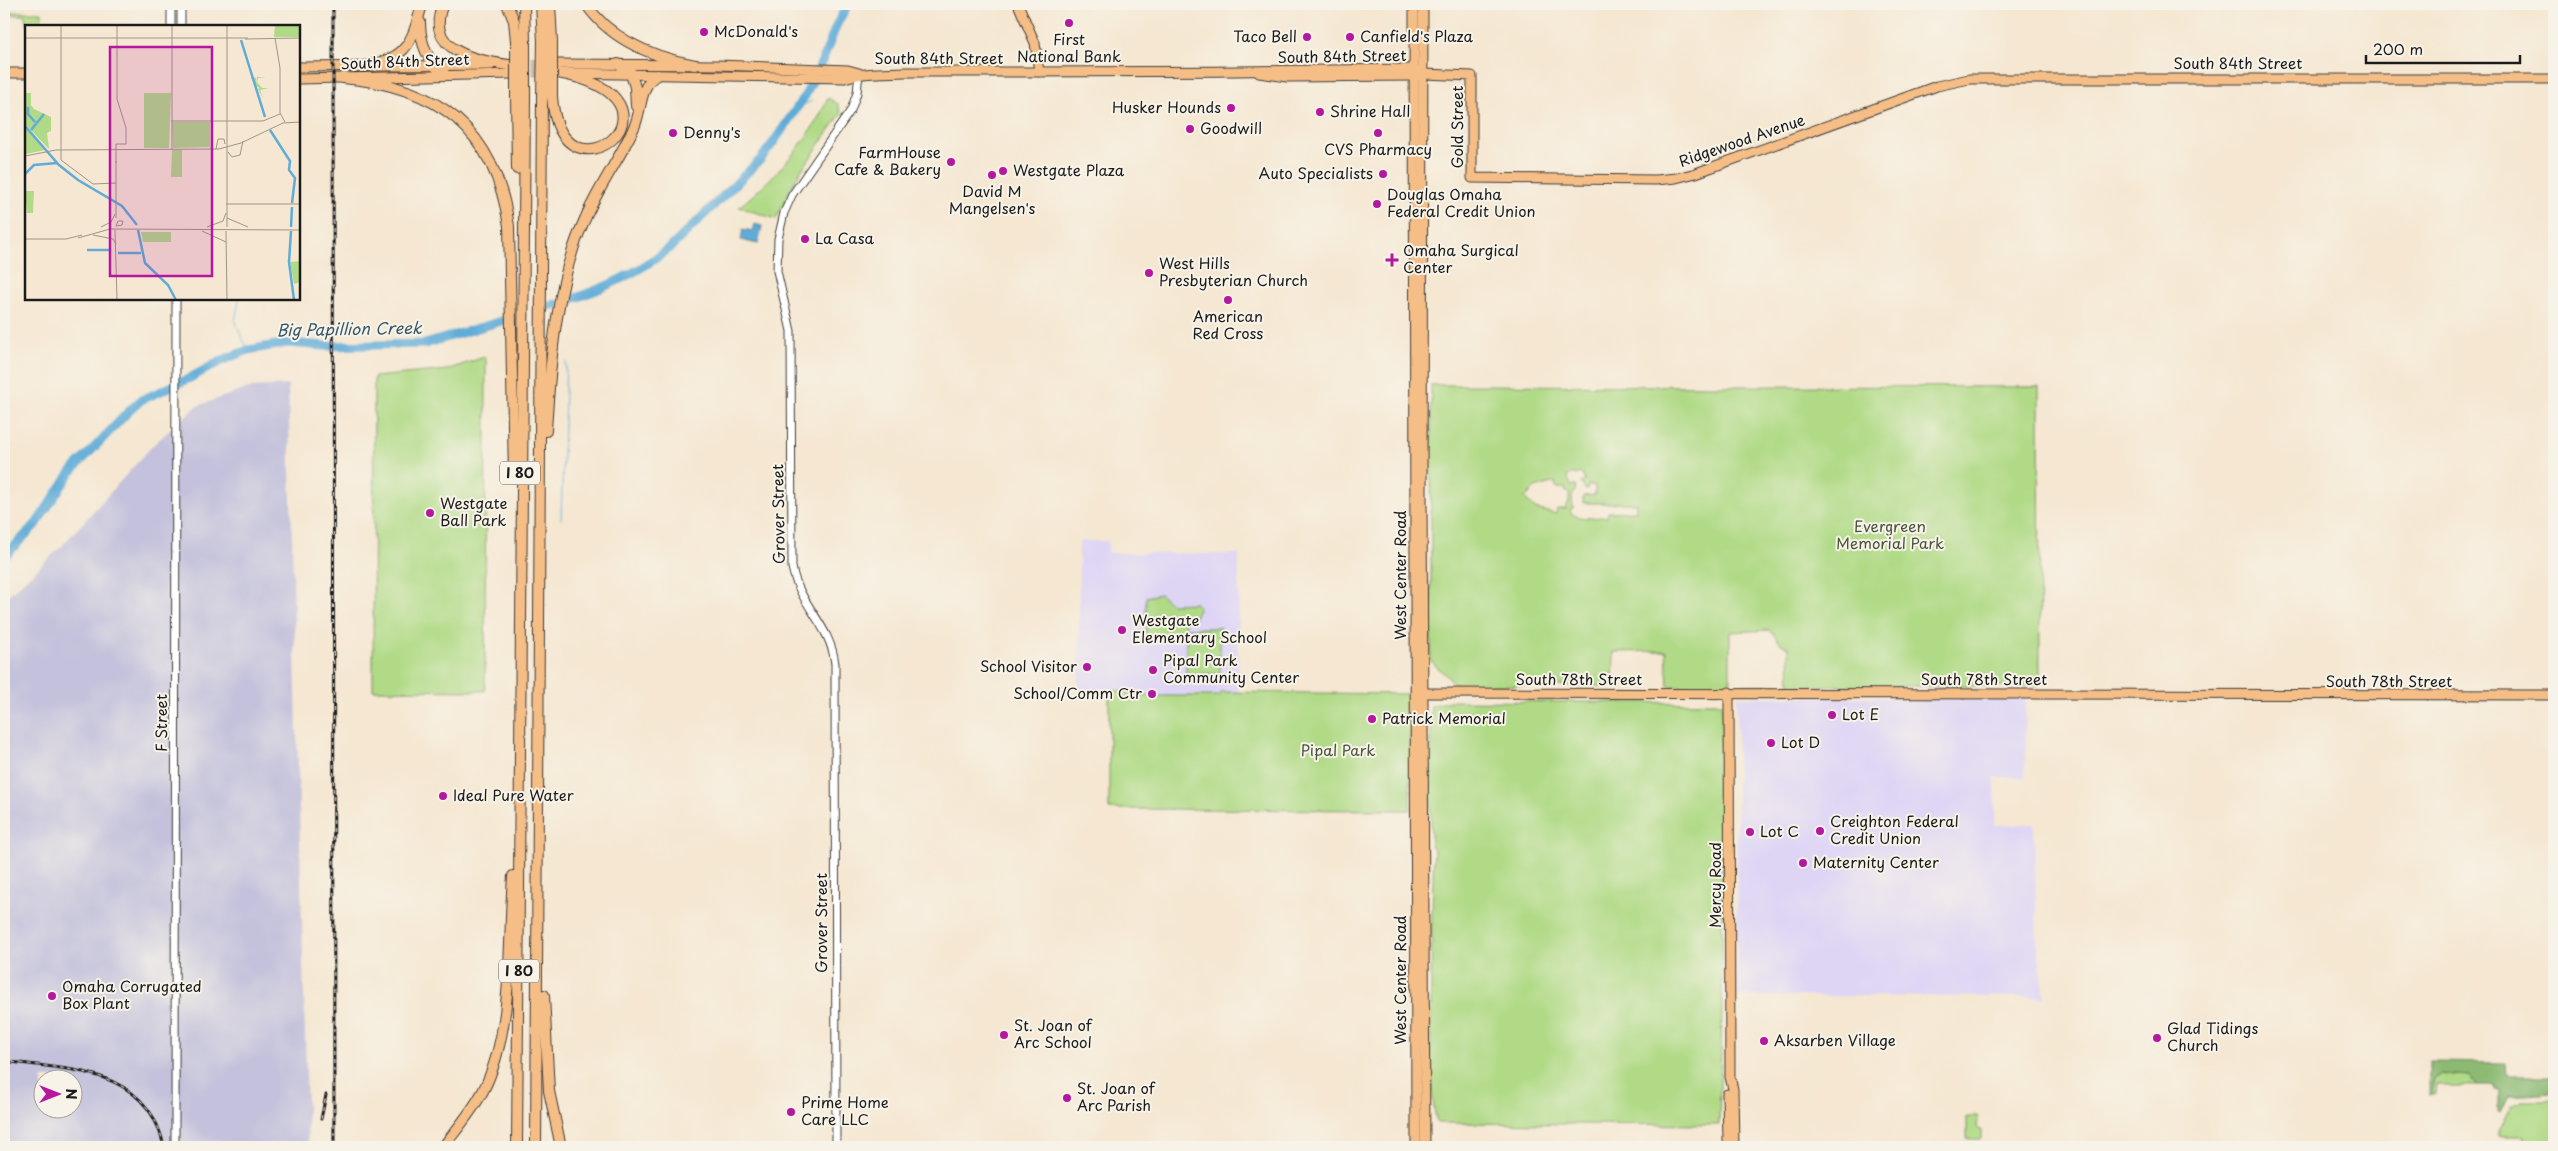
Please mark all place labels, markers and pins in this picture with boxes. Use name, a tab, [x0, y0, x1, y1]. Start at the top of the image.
marker: First National Bank	[1063, 17, 1075, 29]
place label: McDonald's	[714, 19, 798, 42]
place label: Taco Bell	[1233, 24, 1297, 47]
place label: Canfield's Plaza	[1360, 24, 1473, 47]
marker: McDonald's	[698, 26, 710, 38]
place label: First National Bank	[1017, 27, 1121, 67]
marker: Taco Bell	[1301, 31, 1313, 43]
marker: Canfield's Plaza	[1344, 31, 1356, 43]
place label: Husker Hounds	[1112, 95, 1221, 118]
place label: Shrine Hall	[1330, 99, 1410, 122]
marker: Husker Hounds	[1225, 102, 1237, 114]
marker: Shrine Hall	[1314, 106, 1326, 118]
place label: Goodwill	[1200, 116, 1262, 139]
place label: Denny's	[683, 120, 741, 143]
marker: Goodwill	[1184, 123, 1196, 135]
marker: Denny's	[667, 127, 679, 139]
marker: CVS Pharmacy	[1372, 127, 1384, 139]
place label: CVS Pharmacy	[1324, 137, 1432, 160]
place label: FarmHouse Cafe & Bakery	[834, 140, 941, 180]
marker: FarmHouse Cafe & Bakery	[945, 156, 957, 168]
place label: Westgate Plaza	[1013, 158, 1125, 181]
place label: Auto Specialists	[1259, 161, 1373, 184]
marker: Westgate Plaza	[997, 165, 1009, 177]
marker: Auto Specialists	[1377, 168, 1389, 180]
marker: David M Mangelsen's	[986, 169, 998, 181]
place label: David M Mangelsen's	[949, 179, 1035, 219]
place label: Douglas Omaha Federal Credit Union	[1387, 182, 1536, 222]
marker: Douglas Omaha Federal Credit Union	[1371, 198, 1383, 210]
place label: La Casa	[815, 226, 874, 249]
marker: La Casa	[799, 233, 811, 245]
place label: Omaha Surgical Center	[1403, 238, 1519, 278]
place label: West Hills Presbyterian Church	[1159, 251, 1308, 291]
marker: Omaha Surgical Center	[1385, 253, 1399, 267]
marker: West Hills Presbyterian Church	[1143, 267, 1155, 279]
marker: American Red Cross	[1222, 294, 1234, 306]
place label: American Red Cross	[1193, 304, 1263, 344]
place label: Westgate Ball Park	[440, 491, 507, 531]
marker: Westgate Ball Park	[424, 507, 436, 519]
place label: Westgate Elementary School	[1132, 608, 1267, 648]
marker: Westgate Elementary School	[1116, 624, 1128, 636]
place label: Pipal Park Community Center	[1163, 648, 1299, 688]
place label: School Visitor	[980, 654, 1077, 677]
marker: School Visitor	[1081, 661, 1093, 673]
marker: Pipal Park Community Center	[1147, 664, 1159, 676]
place label: School/Comm Ctr	[1013, 681, 1142, 704]
marker: School/Comm Ctr	[1146, 688, 1158, 700]
place label: Lot E	[1842, 702, 1879, 725]
place label: Patrick Memorial	[1382, 706, 1506, 729]
marker: Lot E	[1826, 709, 1838, 721]
marker: Patrick Memorial	[1366, 713, 1378, 725]
place label: Lot D	[1781, 730, 1820, 753]
marker: Lot D	[1765, 737, 1777, 749]
place label: Ideal Pure Water	[453, 783, 574, 806]
marker: Ideal Pure Water	[437, 790, 449, 802]
place label: Creighton Federal Credit Union	[1830, 809, 1959, 849]
place label: Lot C	[1760, 819, 1799, 842]
marker: Creighton Federal Credit Union	[1814, 825, 1826, 837]
marker: Lot C	[1744, 826, 1756, 838]
place label: Maternity Center	[1813, 850, 1939, 873]
marker: Maternity Center	[1797, 857, 1809, 869]
place label: Omaha Corrugated Box Plant	[62, 974, 202, 1014]
marker: Omaha Corrugated Box Plant	[46, 990, 58, 1002]
place label: St. Joan of Arc School	[1014, 1013, 1093, 1053]
place label: Glad Tidings Church	[2167, 1016, 2258, 1056]
place label: Aksarben Village	[1774, 1028, 1896, 1051]
marker: St. Joan of Arc School	[998, 1029, 1010, 1041]
marker: Glad Tidings Church	[2151, 1032, 2163, 1044]
marker: Aksarben Village	[1758, 1035, 1770, 1047]
place label: St. Joan of Arc Parish	[1077, 1076, 1156, 1116]
place label: Prime Home Care LLC	[801, 1090, 889, 1130]
marker: St. Joan of Arc Parish	[1061, 1092, 1073, 1104]
marker: Prime Home Care LLC	[785, 1106, 797, 1118]

